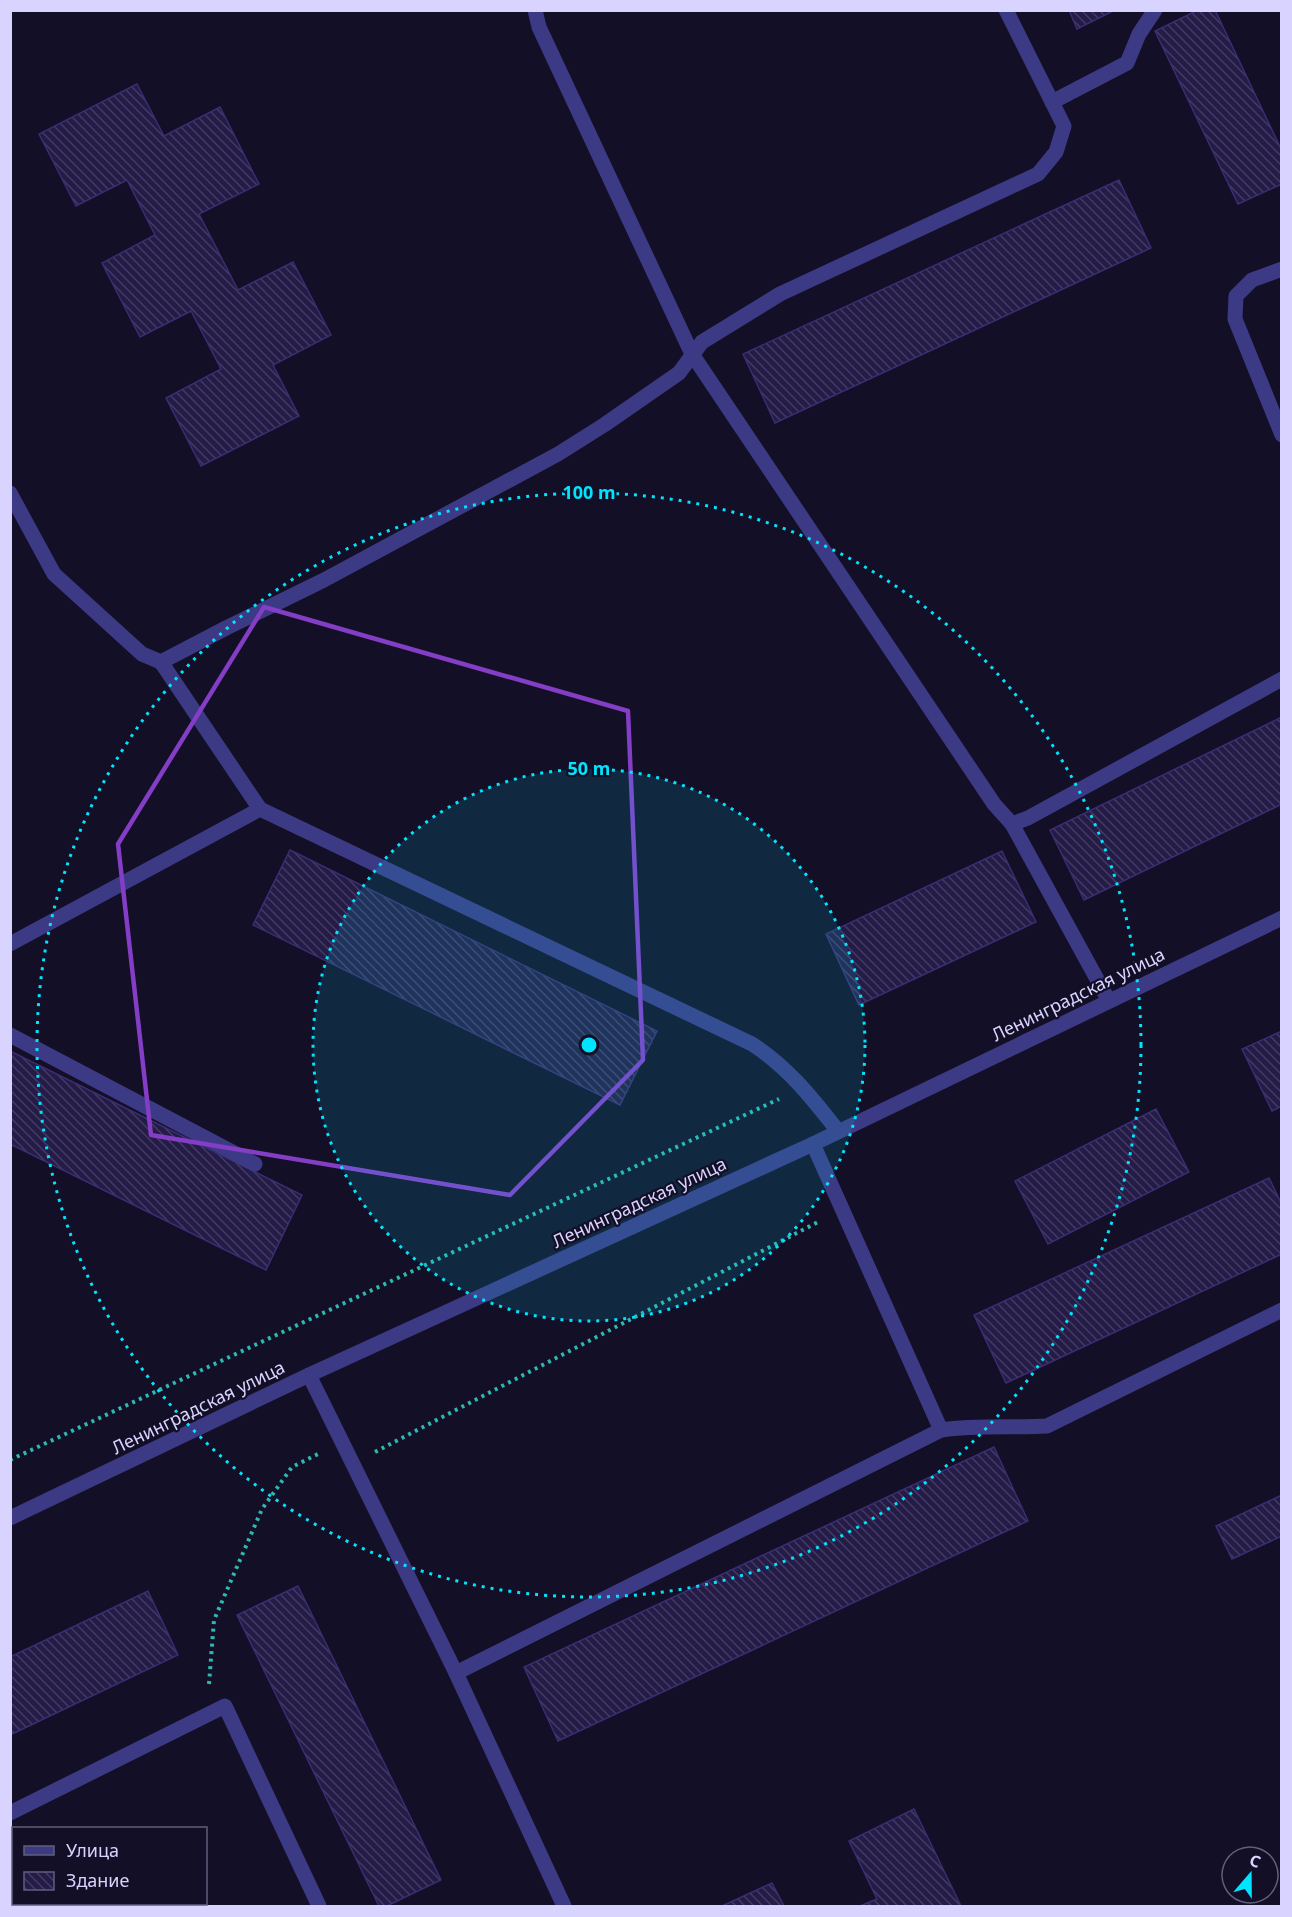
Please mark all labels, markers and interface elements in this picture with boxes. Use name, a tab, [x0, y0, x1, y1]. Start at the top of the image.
text: 100 m	[562, 480, 616, 504]
text: 50 m	[568, 756, 610, 780]
street label: Ленинградская улица	[987, 942, 1169, 1046]
centre of rings	[579, 1035, 599, 1055]
street label: Ленинградская улица	[548, 1151, 730, 1253]
street label: Ленинградская улица	[107, 1355, 289, 1459]
legend	[12, 1827, 207, 1905]
text: Улица	[66, 1838, 119, 1862]
north arrow	[1220, 1845, 1280, 1905]
text: С	[1247, 1849, 1264, 1873]
text: Здание	[66, 1868, 130, 1892]

